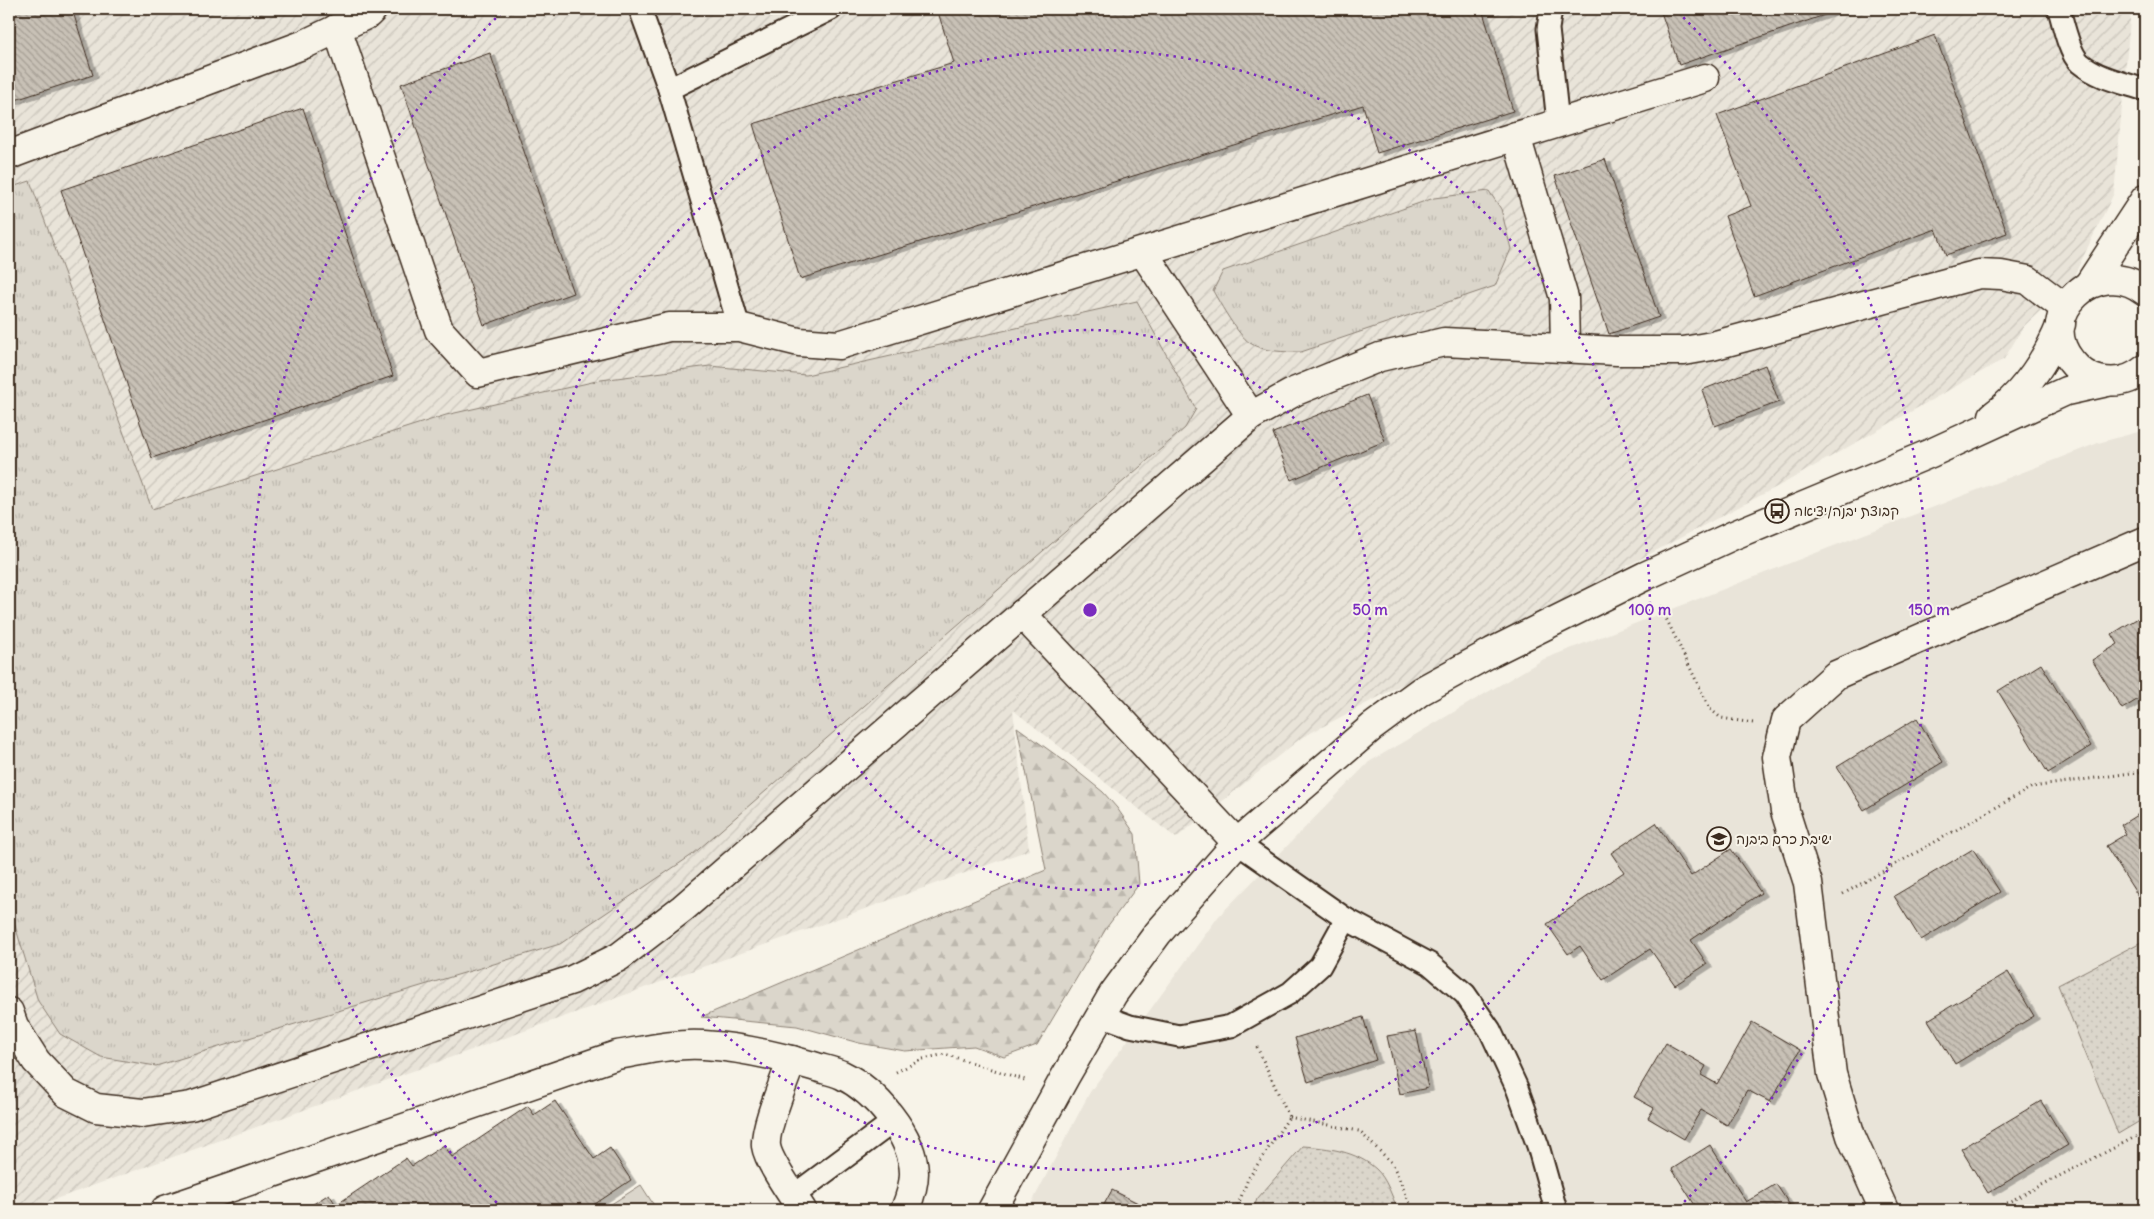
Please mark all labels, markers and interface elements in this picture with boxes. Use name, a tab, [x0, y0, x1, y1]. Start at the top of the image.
bus stop icon: קבוצת יבנה/יציאה	[1764, 498, 1790, 524]
place label: קבוצת יבנה/יציאה	[1794, 502, 1899, 520]
text: 50 m	[1352, 600, 1388, 619]
text: 100 m	[1629, 600, 1671, 619]
text: 150 m	[1908, 600, 1950, 619]
centre of rings	[1081, 601, 1099, 619]
school or university icon: ישיבת כרם ביבנה	[1706, 826, 1732, 852]
place label: ישיבת כרם ביבנה	[1736, 830, 1832, 848]

